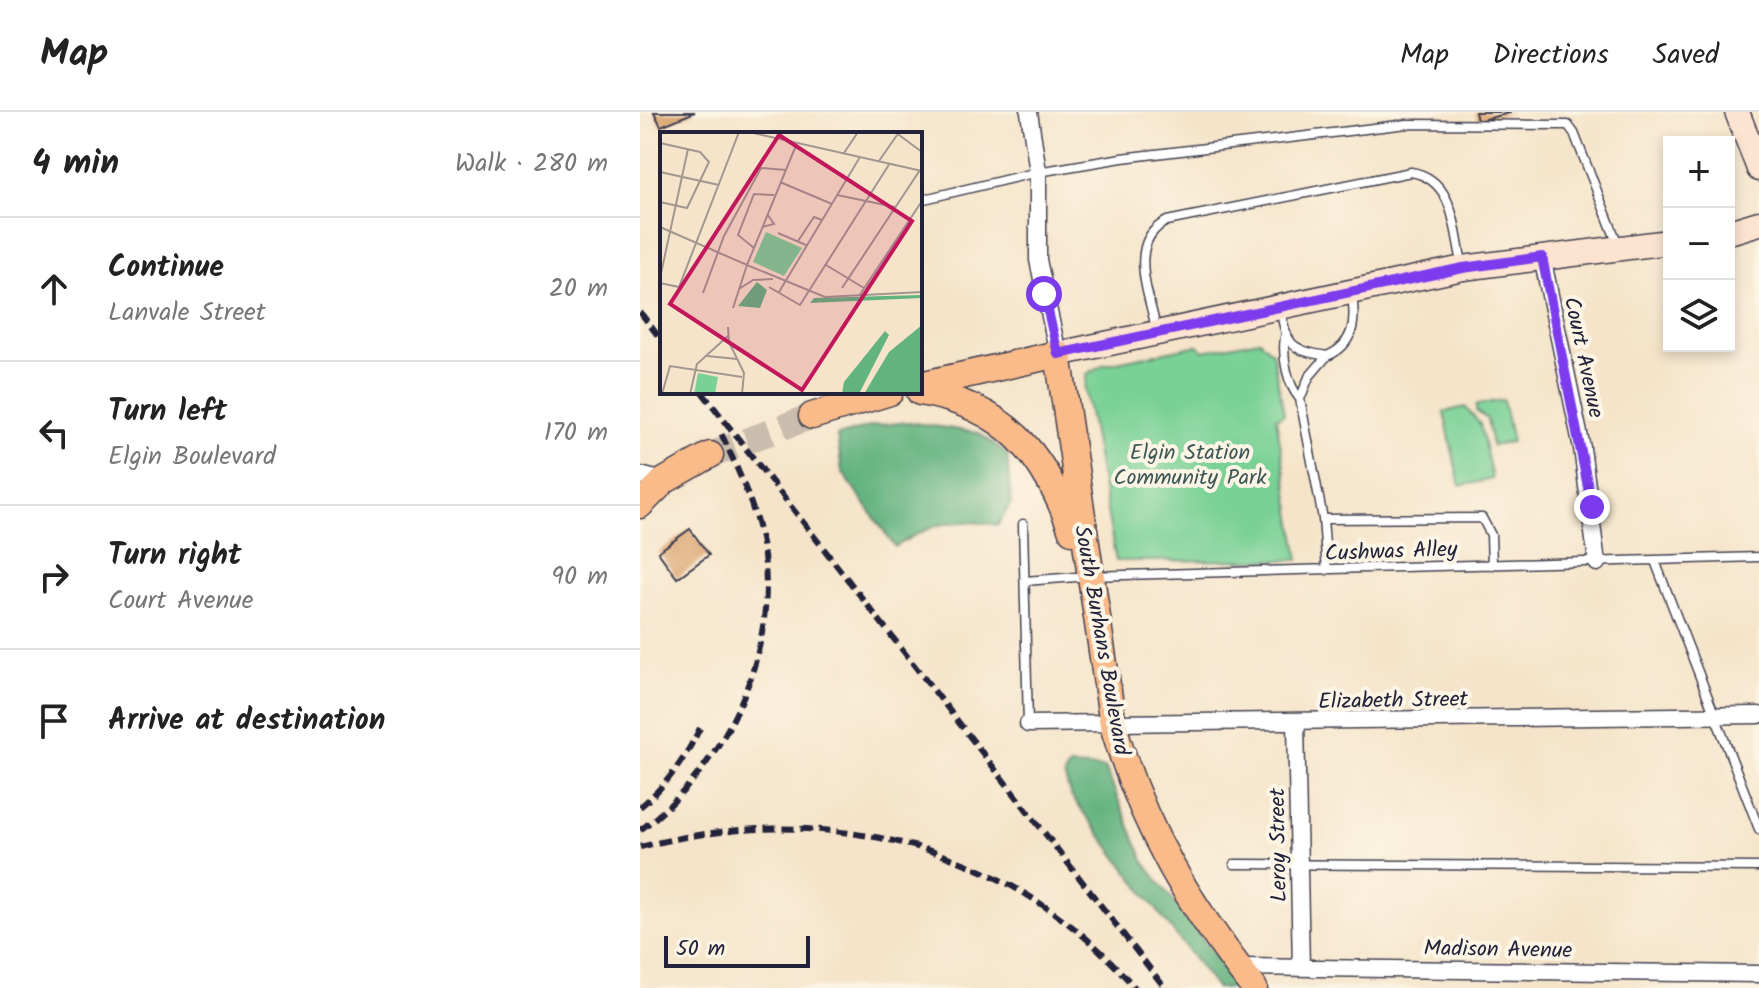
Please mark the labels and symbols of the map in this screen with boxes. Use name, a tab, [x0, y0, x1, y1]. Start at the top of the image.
inset map	[660, 132, 922, 394]
route start	[1026, 276, 1062, 312]
street label: Court Avenue	[1553, 294, 1612, 421]
park label: Elgin Station Community Park	[1113, 436, 1267, 496]
route end	[1574, 489, 1610, 525]
street label: South Burhans Boulevard	[1063, 523, 1138, 759]
street label: Cushwas Alley	[1324, 533, 1459, 572]
street label: Elizabeth Street	[1318, 683, 1469, 720]
street label: Leroy Street	[1261, 787, 1298, 902]
scale bar	[664, 932, 810, 968]
street label: Madison Avenue	[1423, 932, 1573, 969]

